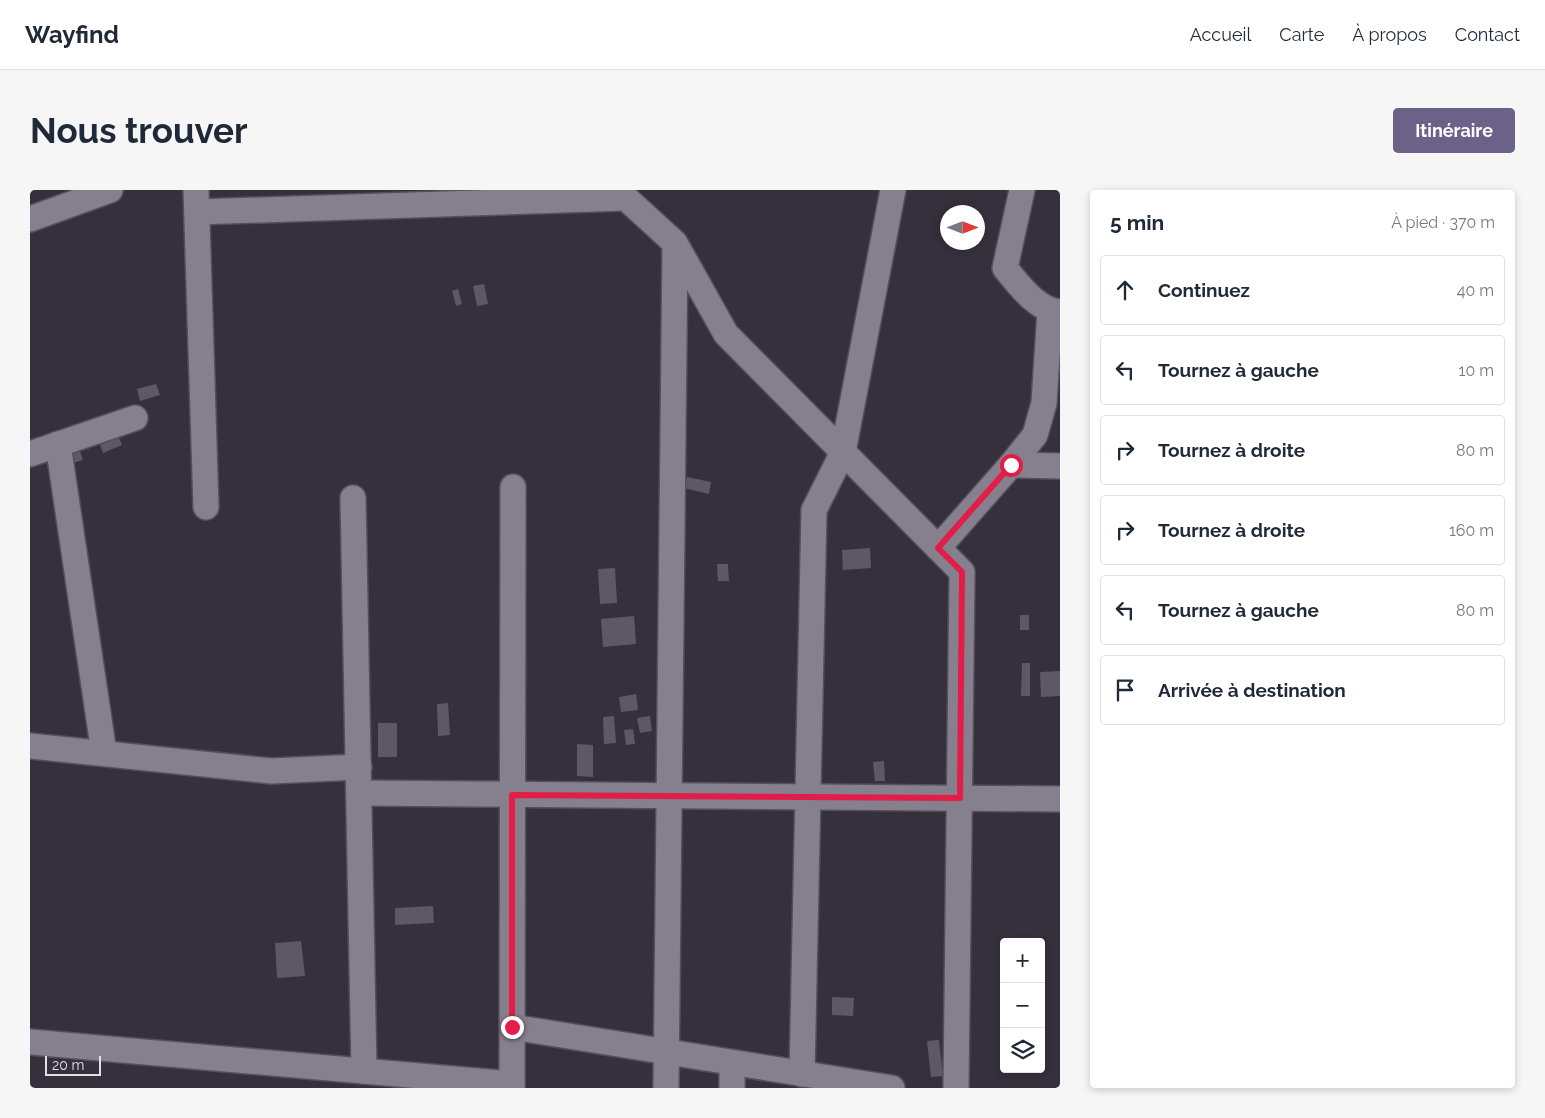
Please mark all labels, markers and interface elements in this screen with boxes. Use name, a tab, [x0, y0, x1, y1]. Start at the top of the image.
text: Wayfind	[25, 20, 119, 49]
text: Accueil	[1190, 24, 1251, 45]
text: Carte	[1279, 24, 1324, 45]
text: À propos	[1352, 24, 1427, 45]
text: Contact	[1455, 24, 1520, 45]
button: Itinéraire	[1393, 108, 1515, 153]
text: Nous trouver	[30, 110, 248, 151]
north arrow	[940, 205, 985, 250]
text: 5 min	[1110, 210, 1164, 235]
text: À pied · 370 m	[1391, 213, 1495, 232]
icon: ahead	[1111, 276, 1139, 304]
text: Continuez	[1158, 279, 1250, 301]
text: 40 m	[1457, 281, 1494, 300]
icon: left	[1111, 356, 1139, 384]
text: Tournez à gauche	[1158, 359, 1319, 381]
text: 10 m	[1459, 361, 1494, 380]
icon: right	[1111, 436, 1139, 464]
text: Tournez à droite	[1158, 439, 1305, 461]
text: 80 m	[1456, 441, 1494, 460]
route start	[1000, 454, 1023, 477]
icon: right	[1111, 516, 1139, 544]
text: Tournez à droite	[1158, 519, 1305, 541]
text: 160 m	[1449, 521, 1494, 540]
icon: left	[1111, 596, 1139, 624]
text: Tournez à gauche	[1158, 599, 1319, 621]
text: 80 m	[1456, 601, 1494, 620]
icon: arrive	[1111, 676, 1139, 704]
text: Arrivée à destination	[1158, 679, 1346, 701]
map controls	[1000, 938, 1045, 1073]
button: +	[1000, 938, 1045, 983]
button: −	[1000, 983, 1045, 1028]
route end	[501, 1016, 524, 1039]
button: layers	[1000, 1028, 1045, 1073]
scale bar	[45, 1053, 101, 1076]
text: 20 m	[52, 1057, 84, 1073]

